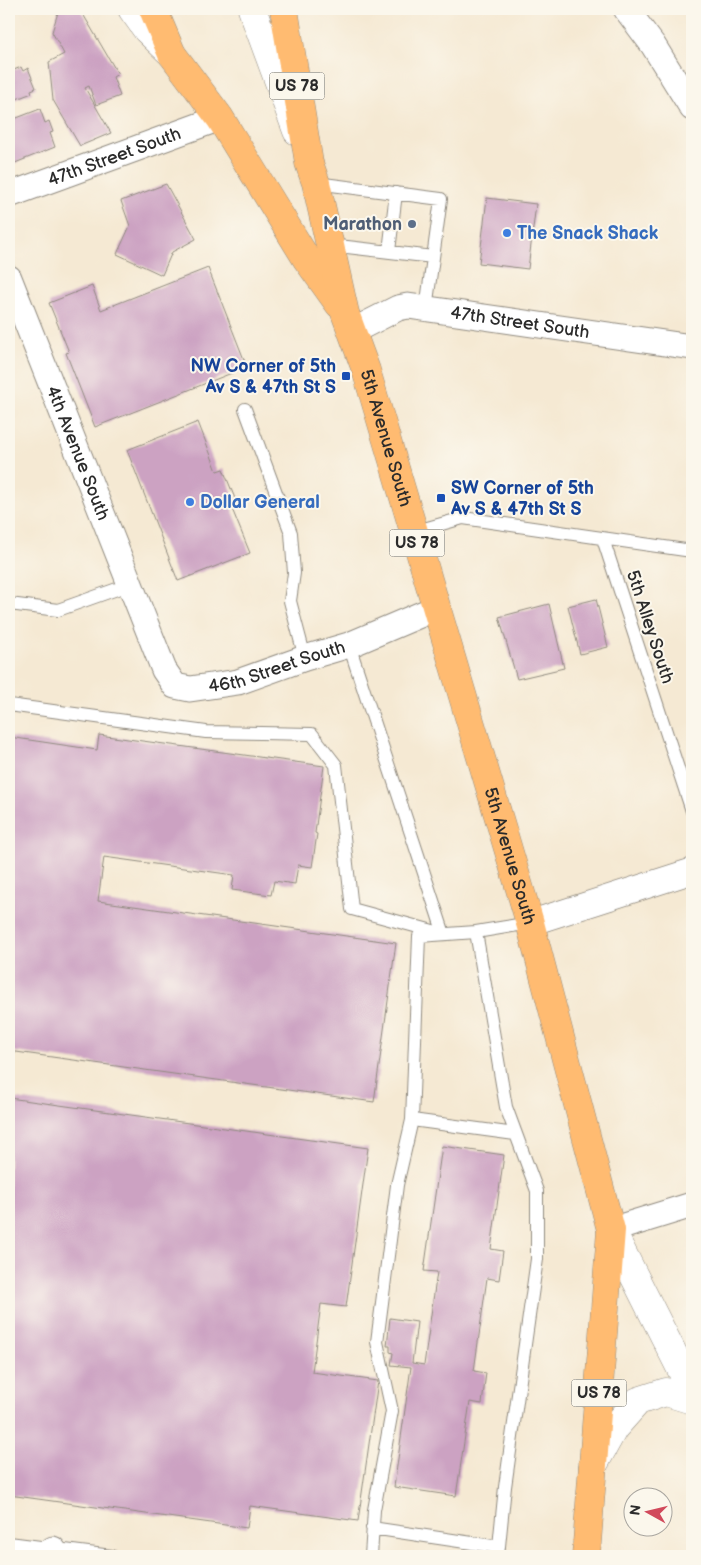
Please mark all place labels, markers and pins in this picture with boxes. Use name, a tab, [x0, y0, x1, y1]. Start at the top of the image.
place label: Marathon	[323, 214, 402, 235]
marker: Marathon	[406, 218, 418, 230]
place label: The Snack Shack	[517, 223, 659, 244]
marker: The Snack Shack	[501, 227, 513, 239]
place label: NW Corner of 5th Av S & 47th St S	[190, 356, 336, 398]
marker: NW Corner of 5th Av S & 47th St S	[340, 370, 352, 382]
place label: SW Corner of 5th Av S & 47th St S	[450, 478, 594, 520]
place label: Dollar General	[200, 492, 320, 513]
marker: SW Corner of 5th Av S & 47th St S	[435, 492, 447, 504]
marker: Dollar General	[184, 496, 196, 508]

